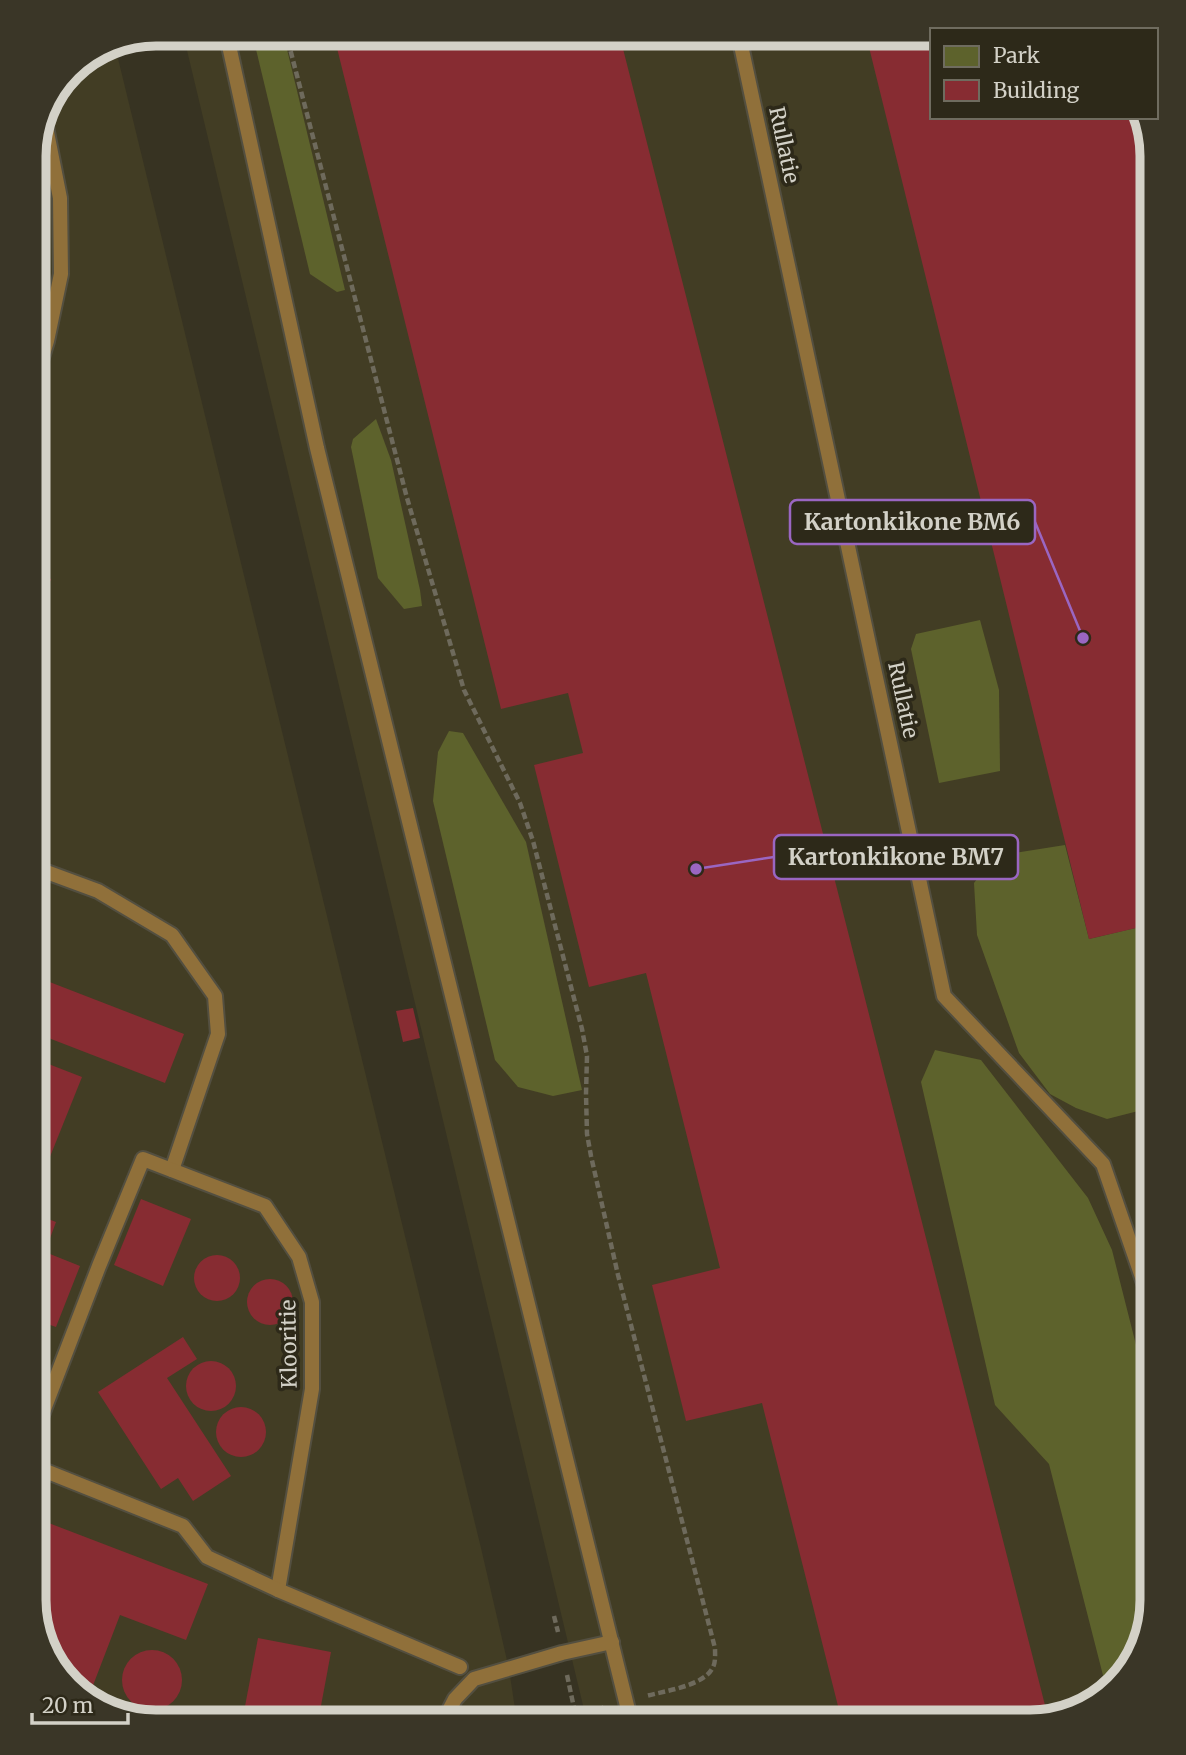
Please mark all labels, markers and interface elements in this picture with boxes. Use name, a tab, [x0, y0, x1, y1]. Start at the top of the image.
legend	[930, 28, 1158, 119]
text: Park	[993, 42, 1040, 69]
text: Building	[993, 77, 1080, 104]
street label: Rullatie	[763, 104, 806, 186]
callout: Kartonkikone BM6	[790, 500, 1035, 544]
text: Kartonkikone BM6	[804, 507, 1020, 536]
street label: Rullatie	[882, 659, 925, 741]
callout: Kartonkikone BM7	[774, 835, 1018, 879]
text: Kartonkikone BM7	[788, 842, 1004, 871]
street label: Klooritie	[274, 1299, 303, 1389]
scale bar	[32, 1682, 128, 1726]
text: 20 m	[42, 1692, 94, 1719]

